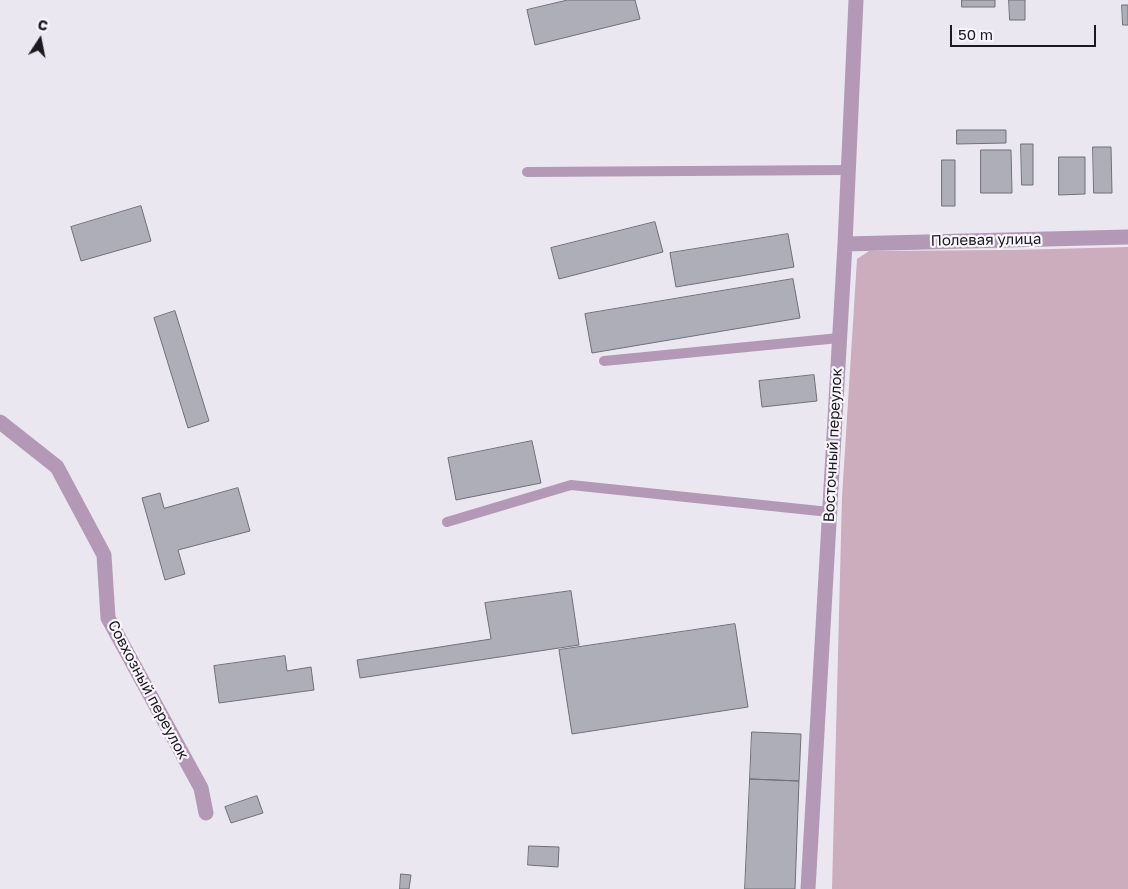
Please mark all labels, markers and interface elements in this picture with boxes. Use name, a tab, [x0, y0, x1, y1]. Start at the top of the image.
north arrow	[15, 15, 65, 65]
text: С	[36, 15, 49, 34]
scale bar	[953, 15, 1099, 47]
text: 50 m	[958, 25, 993, 43]
street label: Полевая улица	[930, 230, 1042, 250]
street label: Восточный переулок	[820, 367, 846, 523]
street label: Совхозный переулок	[104, 617, 192, 763]

